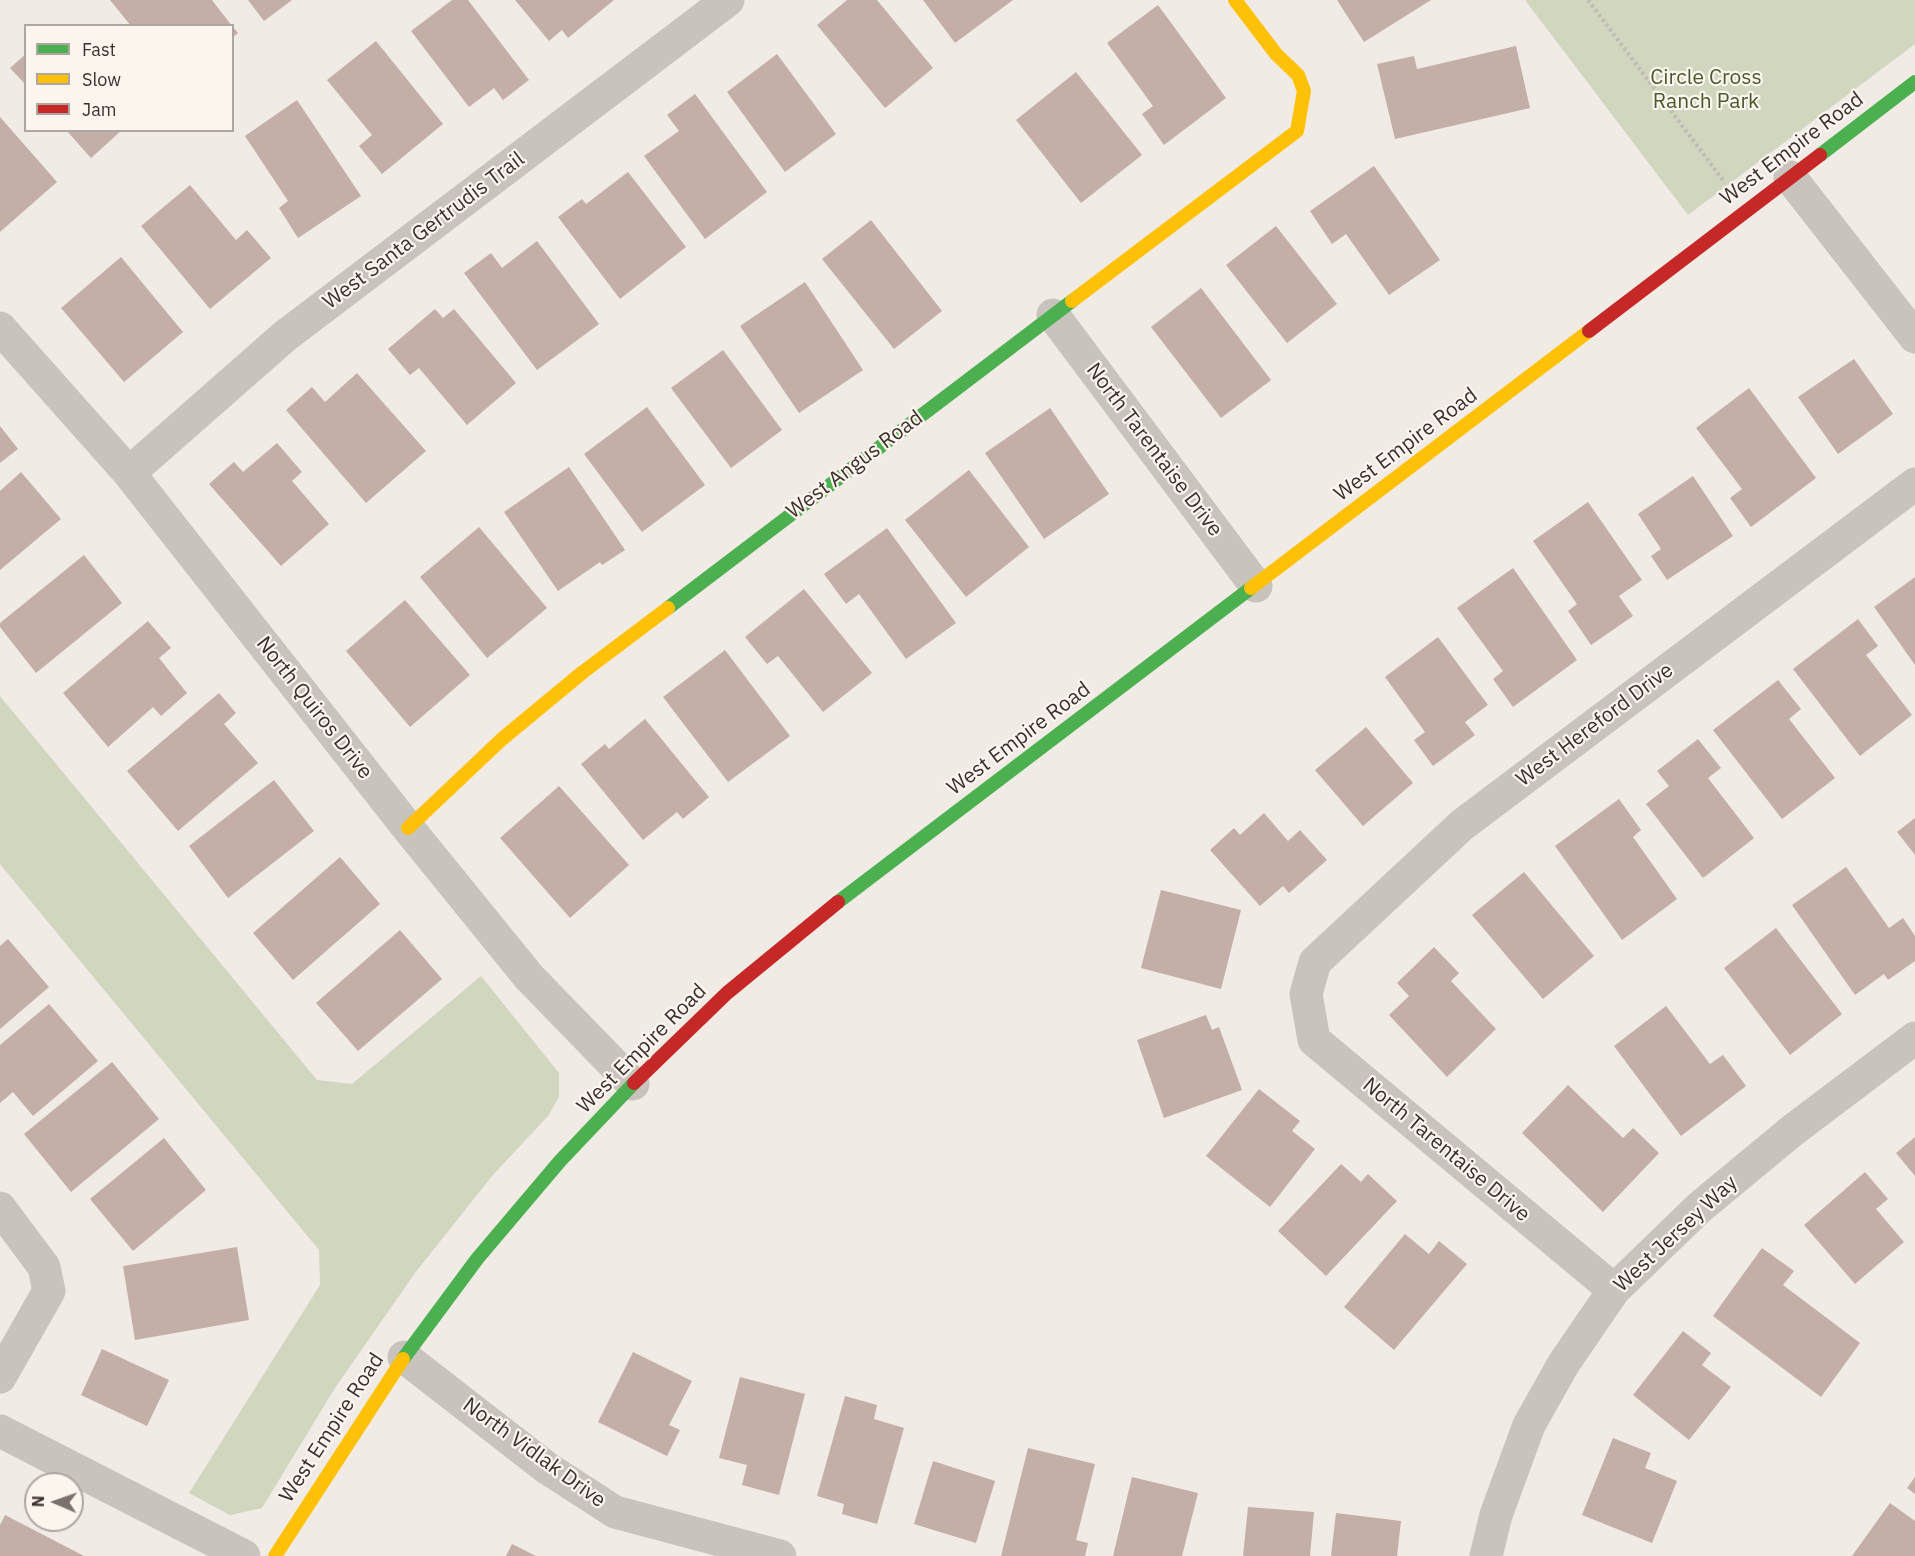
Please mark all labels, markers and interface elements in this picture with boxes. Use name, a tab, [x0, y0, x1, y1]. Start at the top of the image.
legend	[24, 24, 234, 132]
text: Fast	[82, 38, 116, 61]
park label: Circle Cross Ranch Park	[1650, 65, 1762, 115]
text: Slow	[82, 68, 121, 91]
street label: West Empire Road	[1715, 87, 1869, 211]
text: Jam	[82, 98, 117, 121]
street label: West Santa Gertrudis Trail	[318, 147, 530, 315]
street label: North Tarentaise Drive	[1081, 358, 1227, 542]
street label: West Empire Road	[1329, 383, 1483, 507]
street label: West Angus Road	[782, 406, 928, 524]
street label: North Quiros Drive	[251, 632, 377, 784]
street label: West Hereford Drive	[1512, 658, 1678, 792]
street label: West Empire Road	[942, 677, 1096, 801]
street label: West Empire Road	[572, 979, 712, 1119]
street label: North Tarentaise Drive	[1357, 1073, 1535, 1227]
street label: West Jersey Way	[1609, 1170, 1743, 1298]
street label: West Empire Road	[274, 1349, 390, 1507]
street label: North Vidlak Drive	[458, 1393, 610, 1513]
north arrow	[24, 1472, 84, 1532]
text: N	[28, 1495, 48, 1508]

